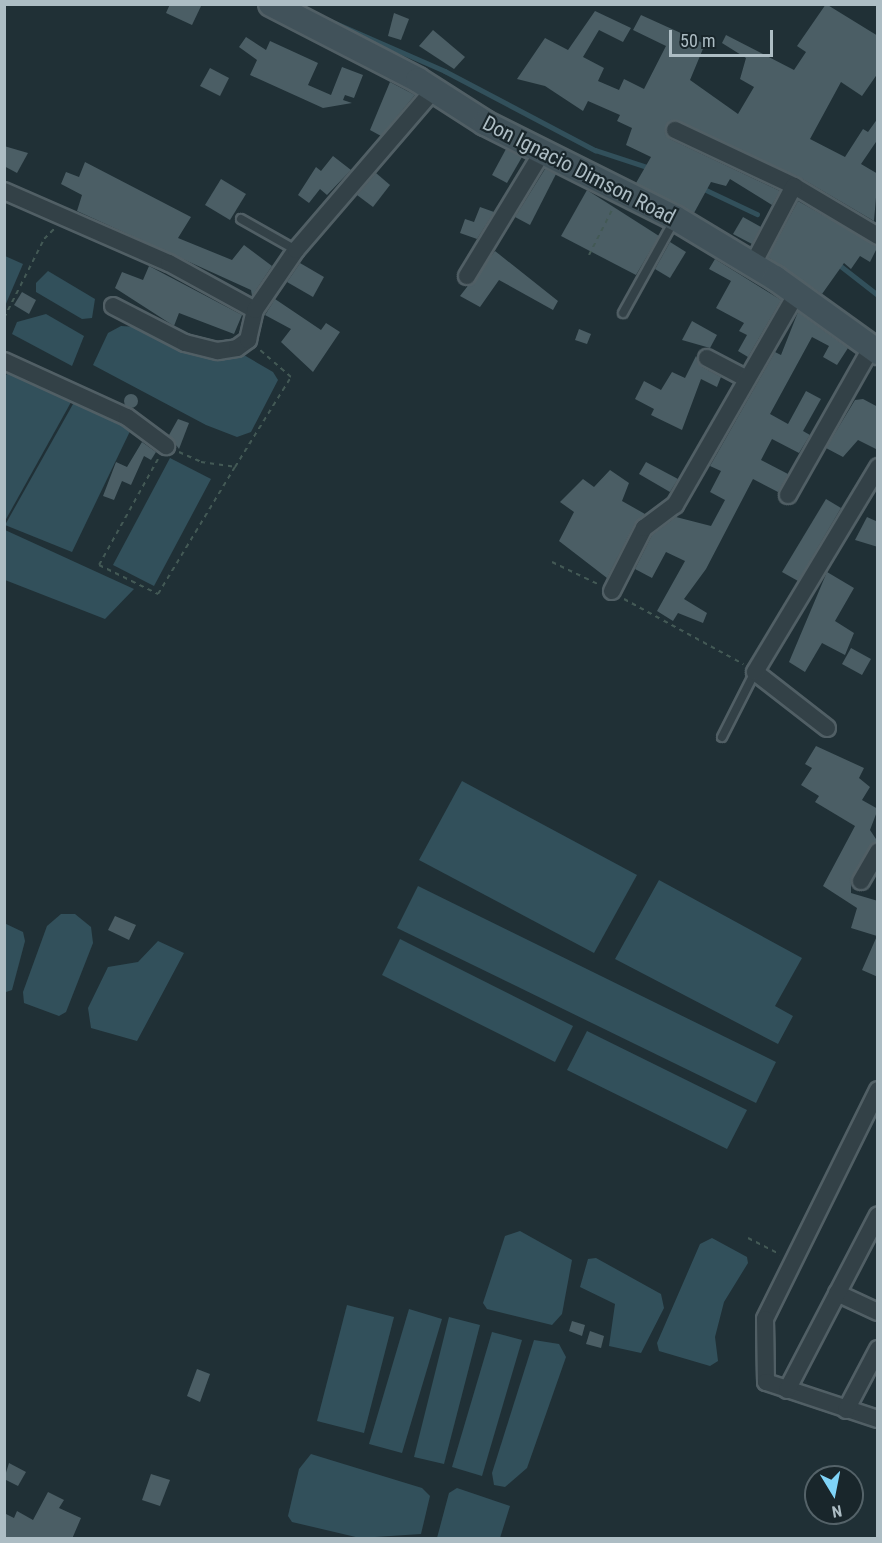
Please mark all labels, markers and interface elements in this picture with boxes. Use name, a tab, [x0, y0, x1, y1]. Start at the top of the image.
scale bar	[672, 18, 776, 56]
text: 50 m	[680, 30, 715, 51]
street label: Don Ignacio Dimson Road	[478, 110, 680, 230]
north arrow	[804, 1465, 864, 1525]
text: N	[830, 1501, 843, 1521]

